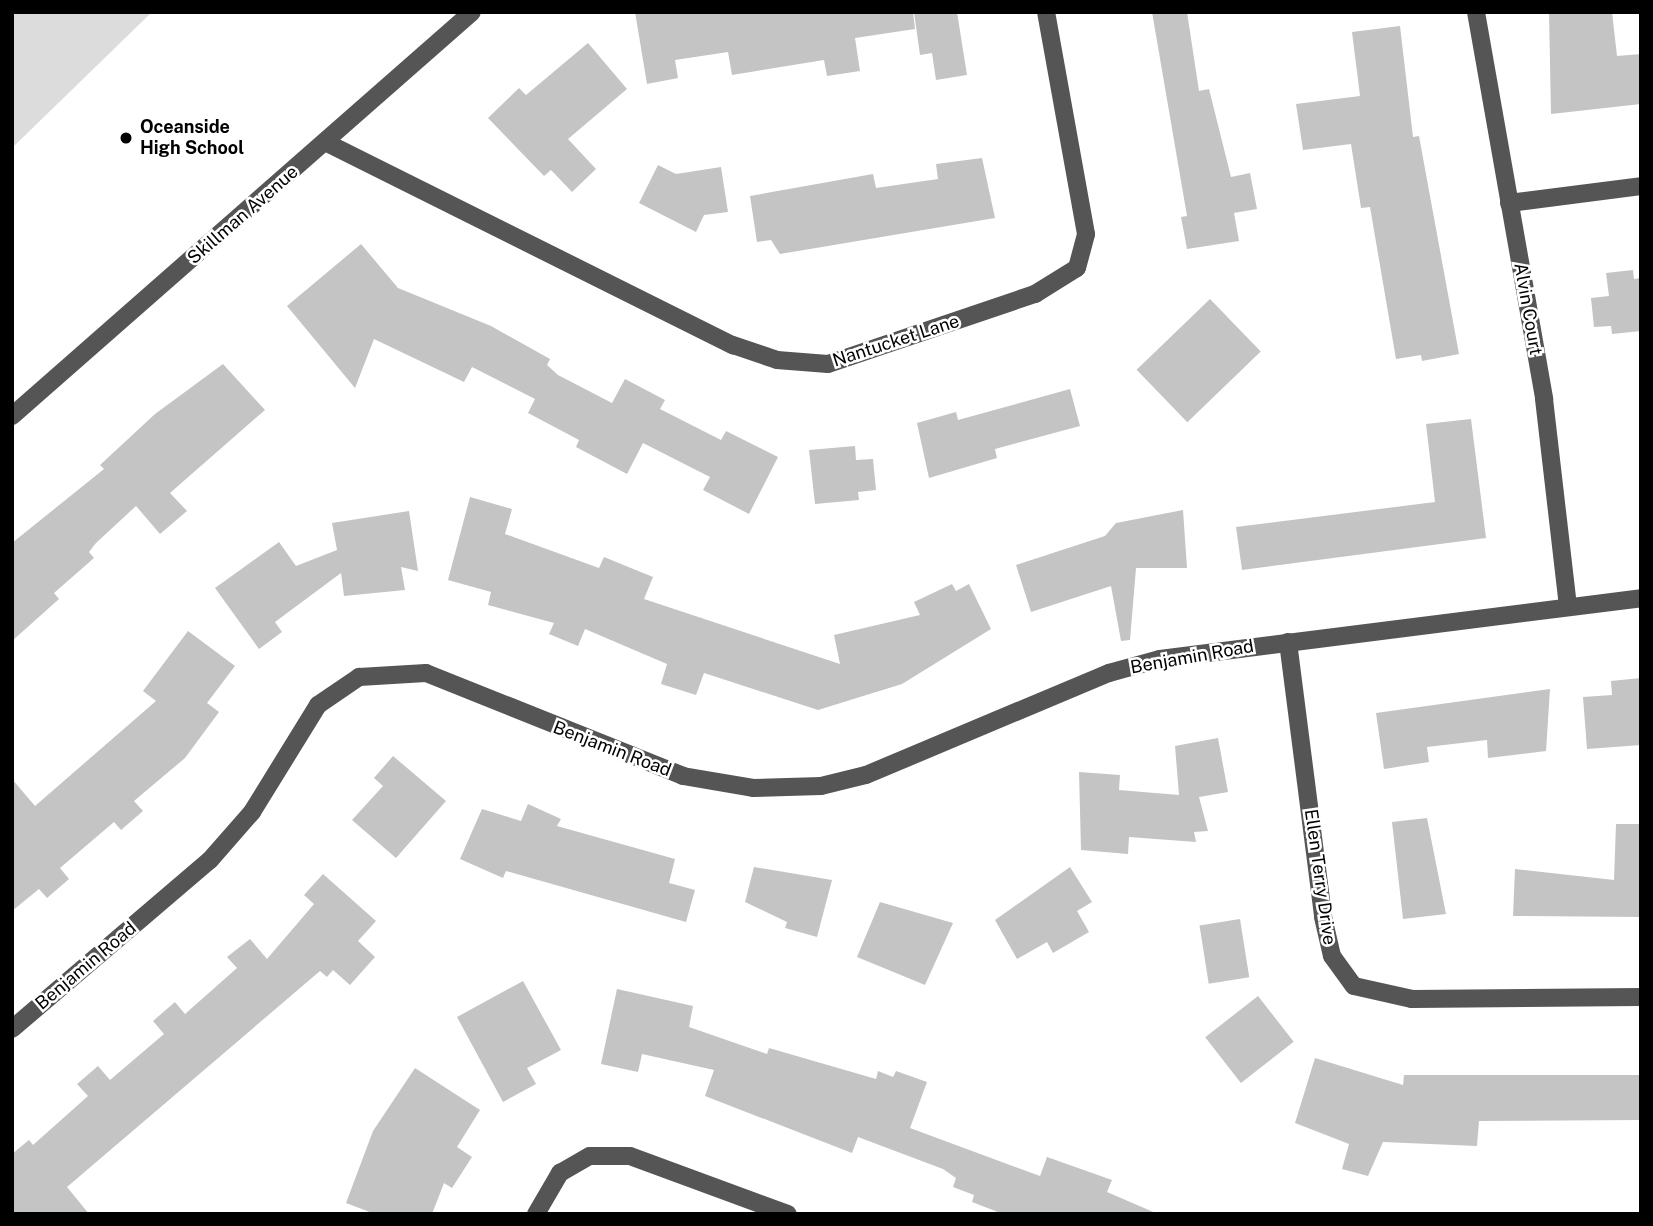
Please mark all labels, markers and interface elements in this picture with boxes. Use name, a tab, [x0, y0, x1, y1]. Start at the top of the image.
place label: Oceanside High School	[140, 117, 244, 160]
marker: Oceanside High School	[118, 130, 134, 146]
street label: Skillman Avenue	[183, 161, 303, 269]
street label: Alvin Court	[1509, 261, 1547, 357]
street label: Nantucket Lane	[830, 310, 962, 372]
street label: Benjamin Road	[1129, 636, 1255, 678]
street label: Benjamin Road	[550, 717, 674, 781]
street label: Ellen Terry Drive	[1300, 808, 1340, 946]
street label: Benjamin Road	[31, 918, 141, 1014]

